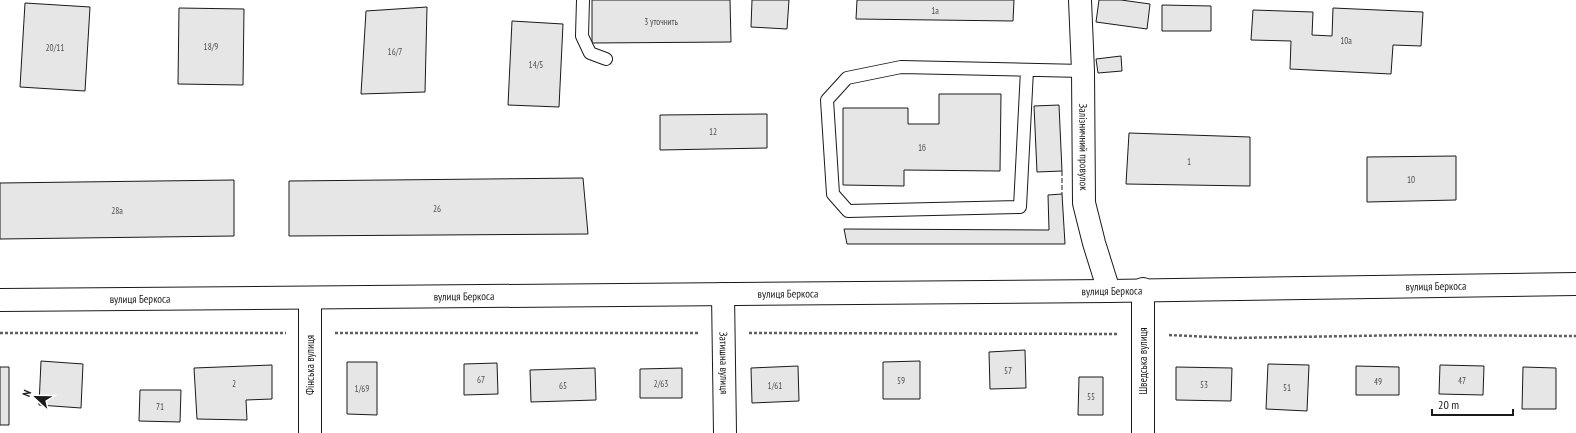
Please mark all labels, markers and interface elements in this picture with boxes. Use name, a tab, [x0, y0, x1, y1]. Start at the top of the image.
house number: 1а	[931, 5, 939, 16]
house number: 3 уточнить	[644, 16, 678, 27]
house number: 10а	[1340, 35, 1352, 46]
house number: 18/9	[204, 41, 218, 52]
house number: 20/11	[46, 42, 64, 53]
house number: 16/7	[388, 46, 402, 57]
house number: 14/5	[529, 59, 543, 70]
street label: Залізничний провулок	[1076, 103, 1091, 191]
house number: 12	[709, 126, 717, 137]
house number: 1б	[918, 142, 926, 153]
house number: 1	[1187, 156, 1191, 167]
house number: 10	[1407, 174, 1415, 185]
house number: 26	[433, 203, 441, 214]
house number: 28а	[111, 205, 123, 216]
street label: вулиця Беркоса	[1405, 279, 1466, 294]
street label: вулиця Беркоса	[1082, 284, 1142, 298]
street label: вулиця Беркоса	[758, 286, 818, 301]
street label: вулиця Беркоса	[434, 289, 494, 303]
street label: вулиця Беркоса	[110, 292, 170, 306]
street label: Шведська вулиця	[1136, 327, 1150, 395]
street label: Затишна вулиця	[717, 332, 731, 394]
street label: Фінська вулиця	[303, 335, 317, 395]
house number: 57	[1004, 365, 1012, 376]
house number: 67	[477, 374, 485, 385]
house number: 59	[897, 375, 905, 386]
house number: 47	[1458, 375, 1466, 386]
house number: 49	[1374, 376, 1382, 387]
north arrow	[16, 377, 56, 417]
house number: 2	[232, 378, 236, 389]
house number: 2/63	[654, 378, 668, 389]
house number: 53	[1200, 379, 1208, 390]
house number: 65	[559, 380, 567, 391]
house number: 1/61	[768, 380, 782, 391]
house number: 51	[1283, 382, 1291, 393]
house number: 1/69	[355, 383, 369, 394]
text: N	[19, 388, 34, 399]
house number: 55	[1087, 391, 1095, 402]
scale bar	[1432, 391, 1513, 417]
text: 20 m	[1438, 397, 1459, 412]
house number: 71	[156, 401, 164, 412]

